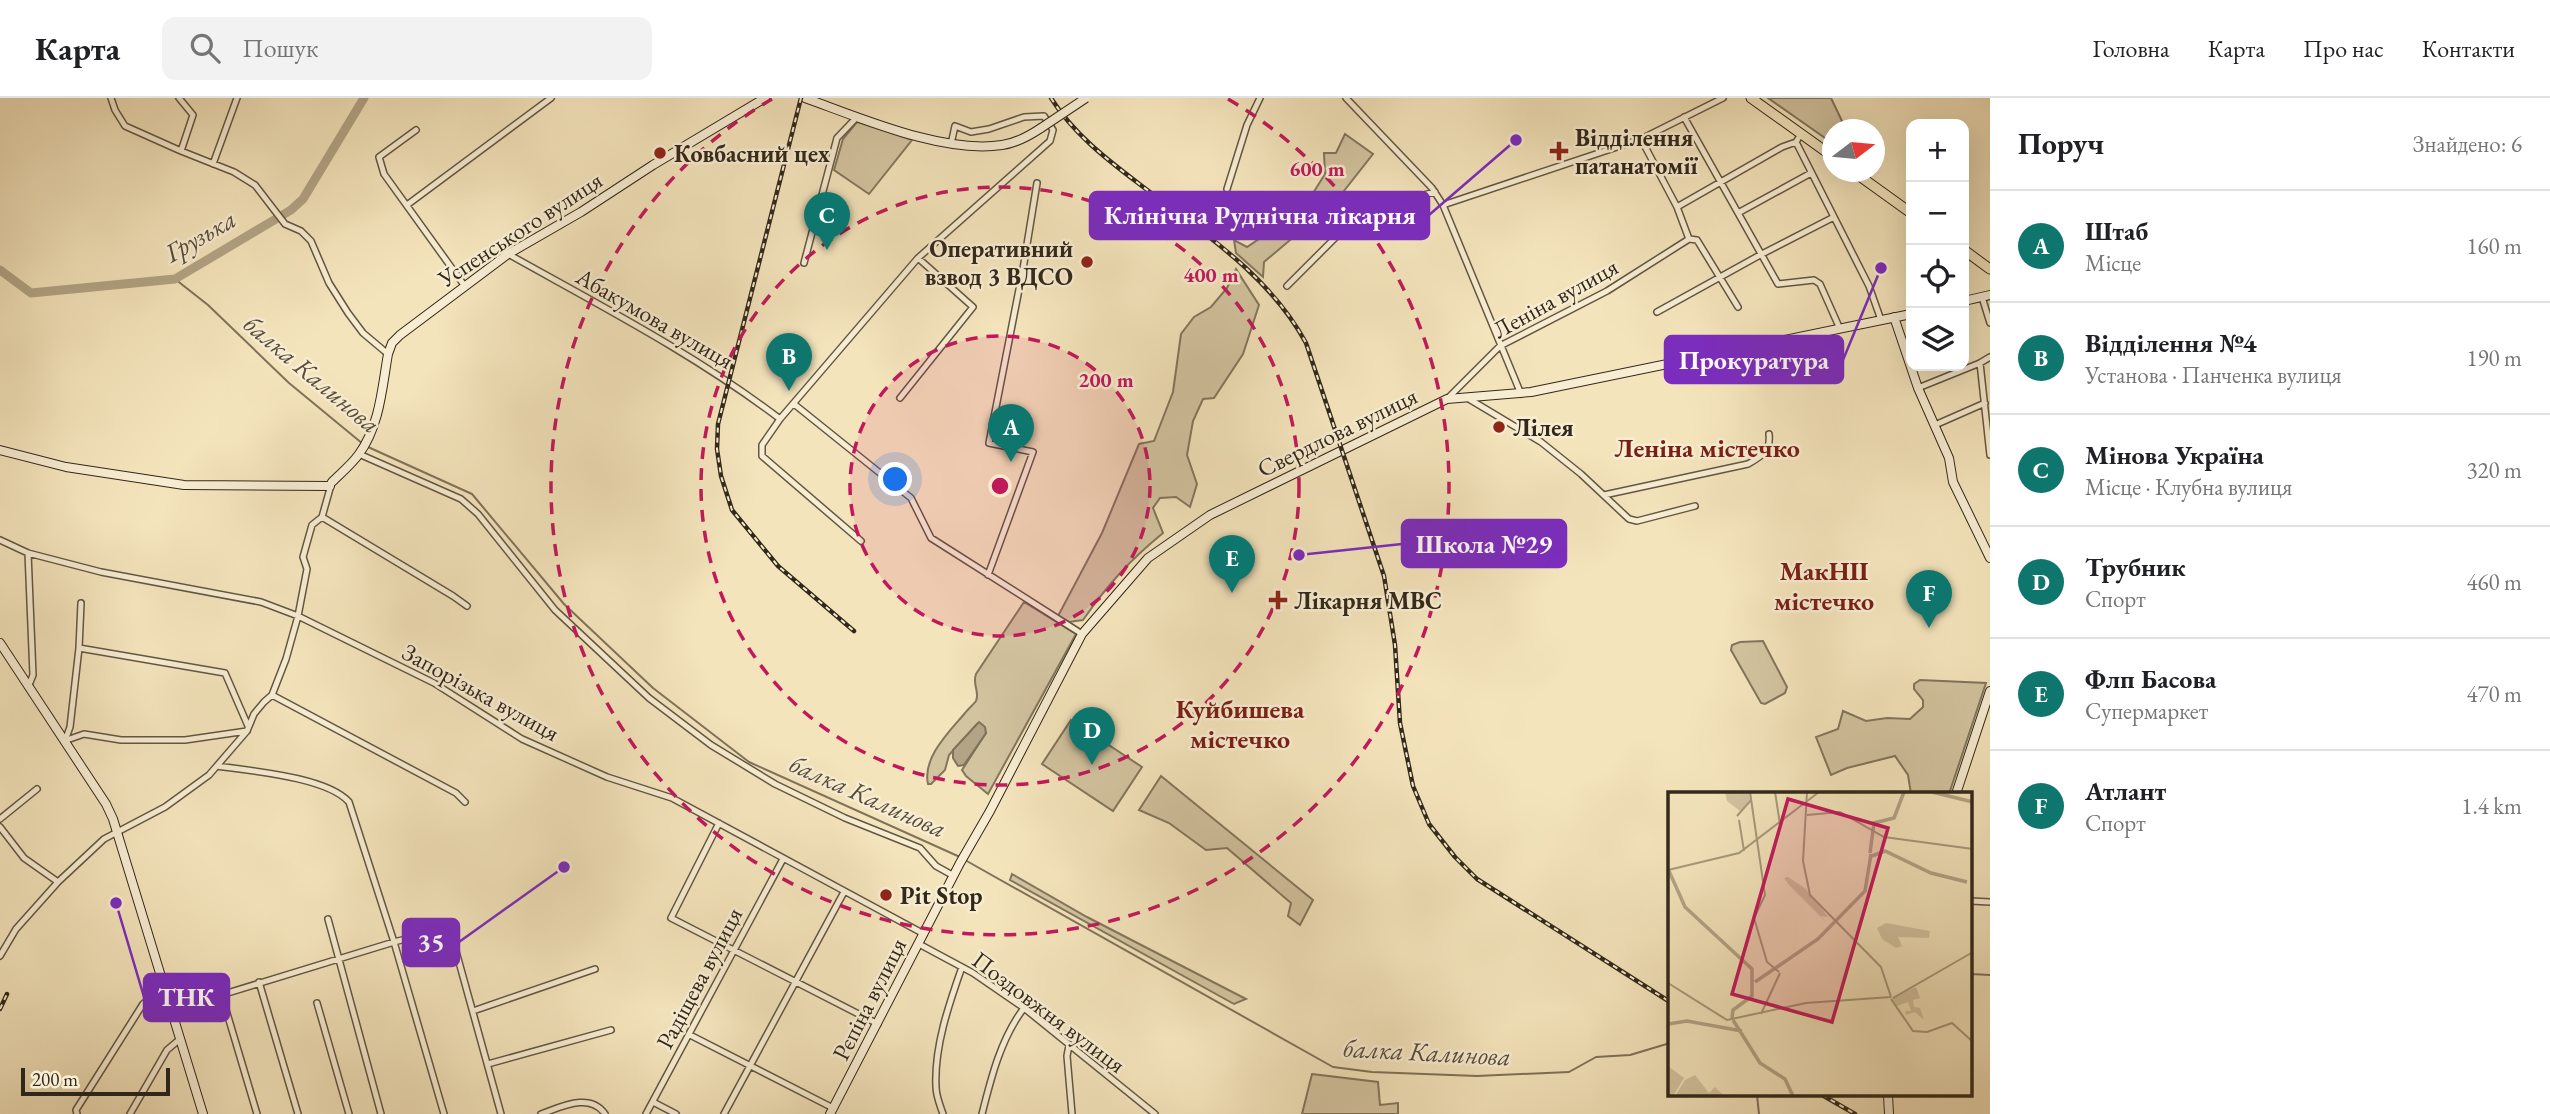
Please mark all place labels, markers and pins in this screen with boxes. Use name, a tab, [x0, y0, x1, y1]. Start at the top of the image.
place label: Відділення патанатомії	[1575, 122, 1698, 181]
place label: Ковбасний цех	[674, 138, 830, 169]
marker: Відділення патанатомії	[1549, 141, 1569, 161]
marker: Ковбасний цех	[652, 145, 668, 161]
pin: C	[804, 192, 850, 250]
callout: Клінічна Руднічна лікарня	[1090, 192, 1429, 239]
place label: Оперативний взвод 3 ВДСО	[925, 233, 1073, 292]
marker: Оперативний взвод 3 ВДСО	[1079, 254, 1095, 270]
pin: B	[766, 333, 812, 391]
callout: Прокуратура	[1665, 336, 1843, 383]
pin: A	[988, 404, 1034, 462]
place label: Лілея	[1513, 412, 1574, 443]
marker: Лілея	[1491, 419, 1507, 435]
centre of rings	[988, 474, 1012, 498]
callout: Школа №29	[1402, 520, 1566, 567]
pin: E	[1209, 535, 1255, 593]
pin: F	[1906, 570, 1952, 628]
place label: Лікарня МВС	[1294, 585, 1442, 616]
marker: Лікарня МВС	[1268, 590, 1288, 610]
pin: D	[1069, 707, 1115, 765]
place label: Pit Stop	[900, 880, 983, 911]
marker: Pit Stop	[878, 887, 894, 903]
callout: 35	[403, 919, 459, 966]
callout: ТНК	[144, 974, 229, 1021]

